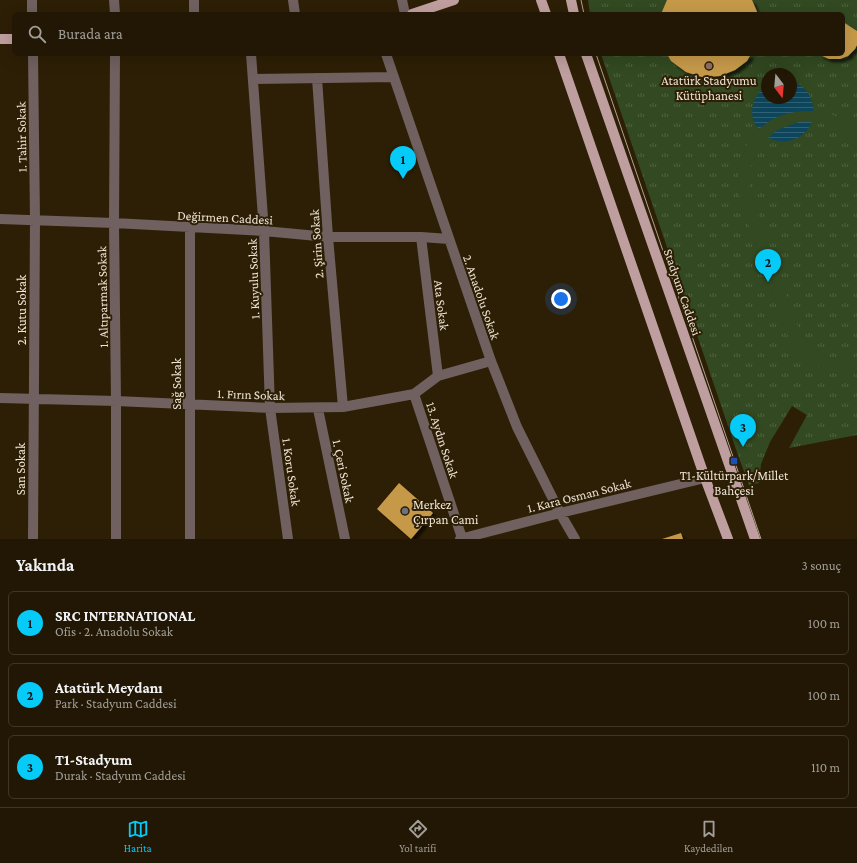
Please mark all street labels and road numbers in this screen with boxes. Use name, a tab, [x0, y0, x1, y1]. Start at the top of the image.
street label: 1. Tahir Sokak	[13, 101, 30, 172]
street label: Değirmen Caddesi	[177, 208, 274, 228]
street label: 2. Şirin Sokak	[307, 208, 326, 279]
street label: 1. Kuyulu Sokak	[245, 238, 262, 319]
street label: 1. Altıparmak Sokak	[94, 245, 111, 348]
street label: Stadyum Caddesi	[661, 247, 705, 338]
street label: 2. Anadolu Sokak	[460, 253, 503, 342]
street label: 2. Kutu Sokak	[14, 274, 29, 345]
street label: Ata Sokak	[431, 279, 452, 332]
street label: Sağ Sokak	[169, 357, 184, 410]
street label: 1. Fırın Sokak	[217, 386, 286, 403]
street label: 13. Aydın Sokak	[423, 400, 462, 481]
street label: 1. Koru Sokak	[279, 437, 304, 508]
street label: 1. Çeri Sokak	[329, 438, 358, 505]
street label: San Sokak	[13, 442, 28, 495]
street label: 1. Kara Osman Sokak	[526, 475, 633, 516]

